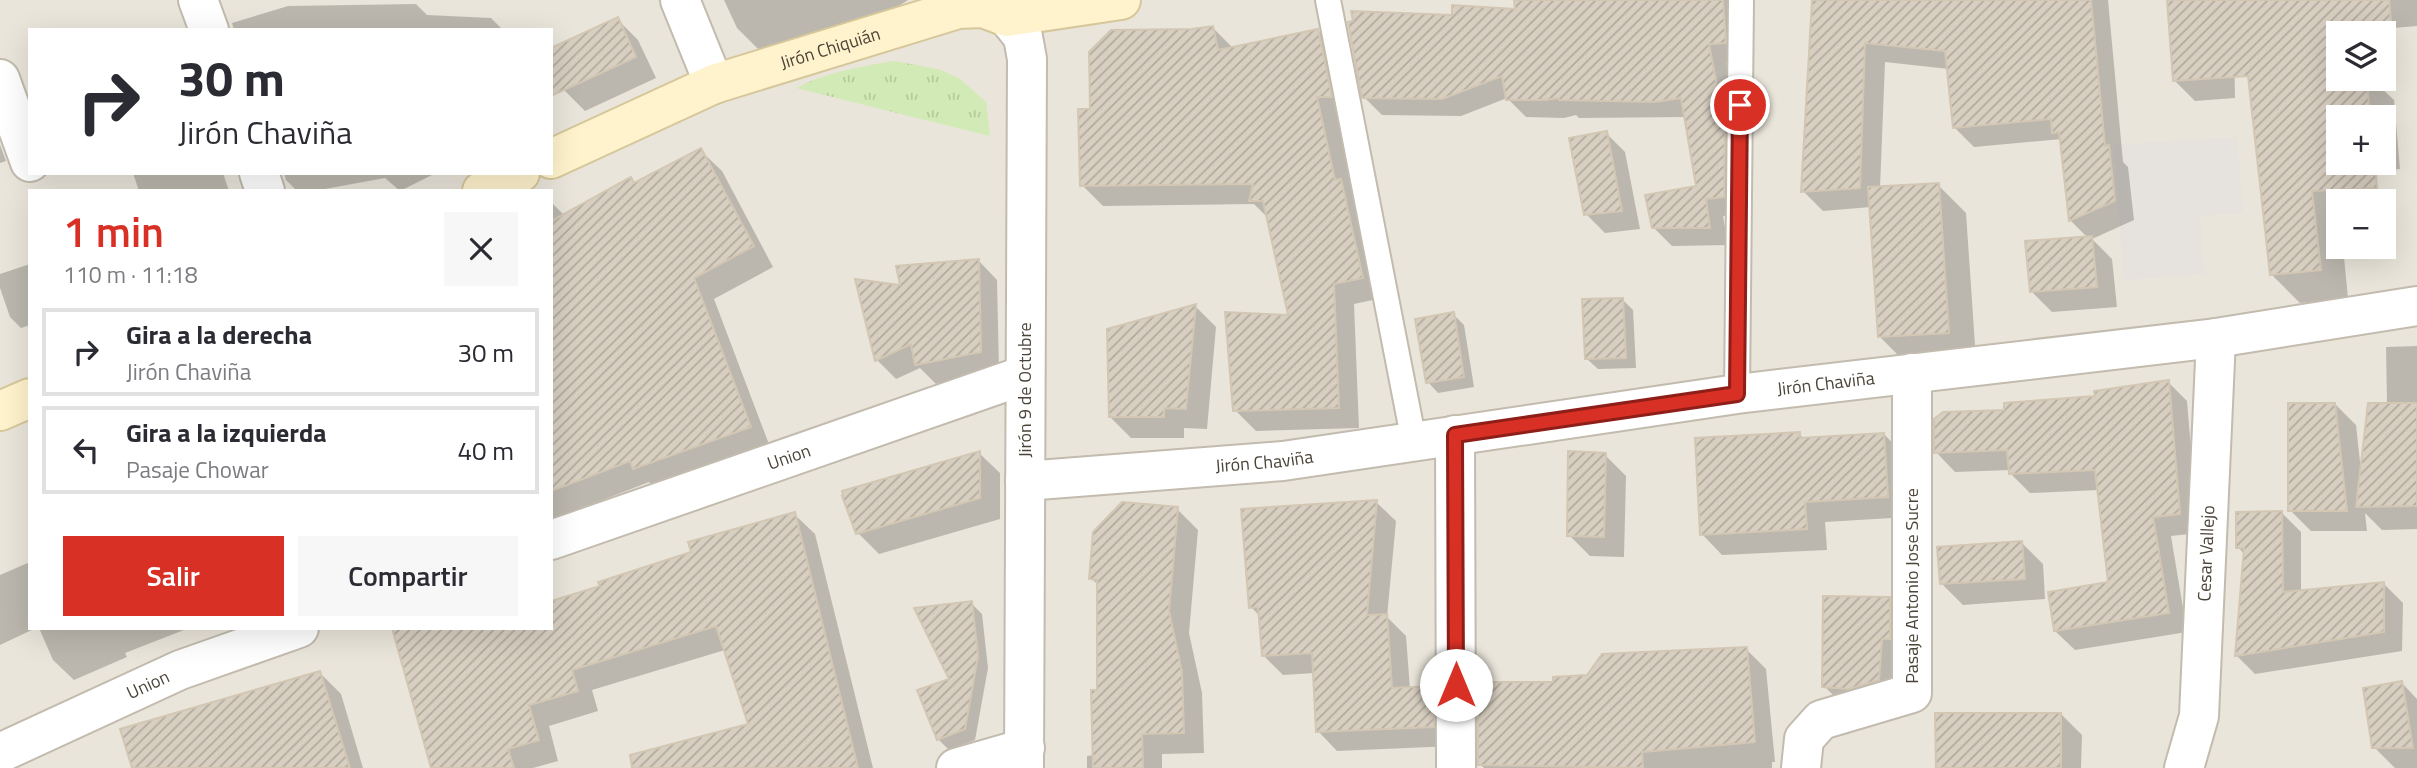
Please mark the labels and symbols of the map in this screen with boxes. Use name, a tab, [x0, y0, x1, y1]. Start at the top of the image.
street label: Jirón Chiquián	[777, 20, 883, 76]
pin	[1710, 75, 1770, 135]
street label: Jirón 9 de Octubre	[1011, 322, 1038, 458]
street label: Jirón Chaviña	[1775, 364, 1876, 402]
street label: Union	[763, 437, 814, 477]
street label: Jirón Chaviña	[1214, 443, 1315, 479]
street label: Pasaje Antonio Jose Sucre	[1898, 488, 1925, 684]
street label: Cesar Vallejo	[2190, 505, 2221, 602]
position arrow	[1419, 648, 1493, 722]
street label: Union	[122, 663, 174, 706]

